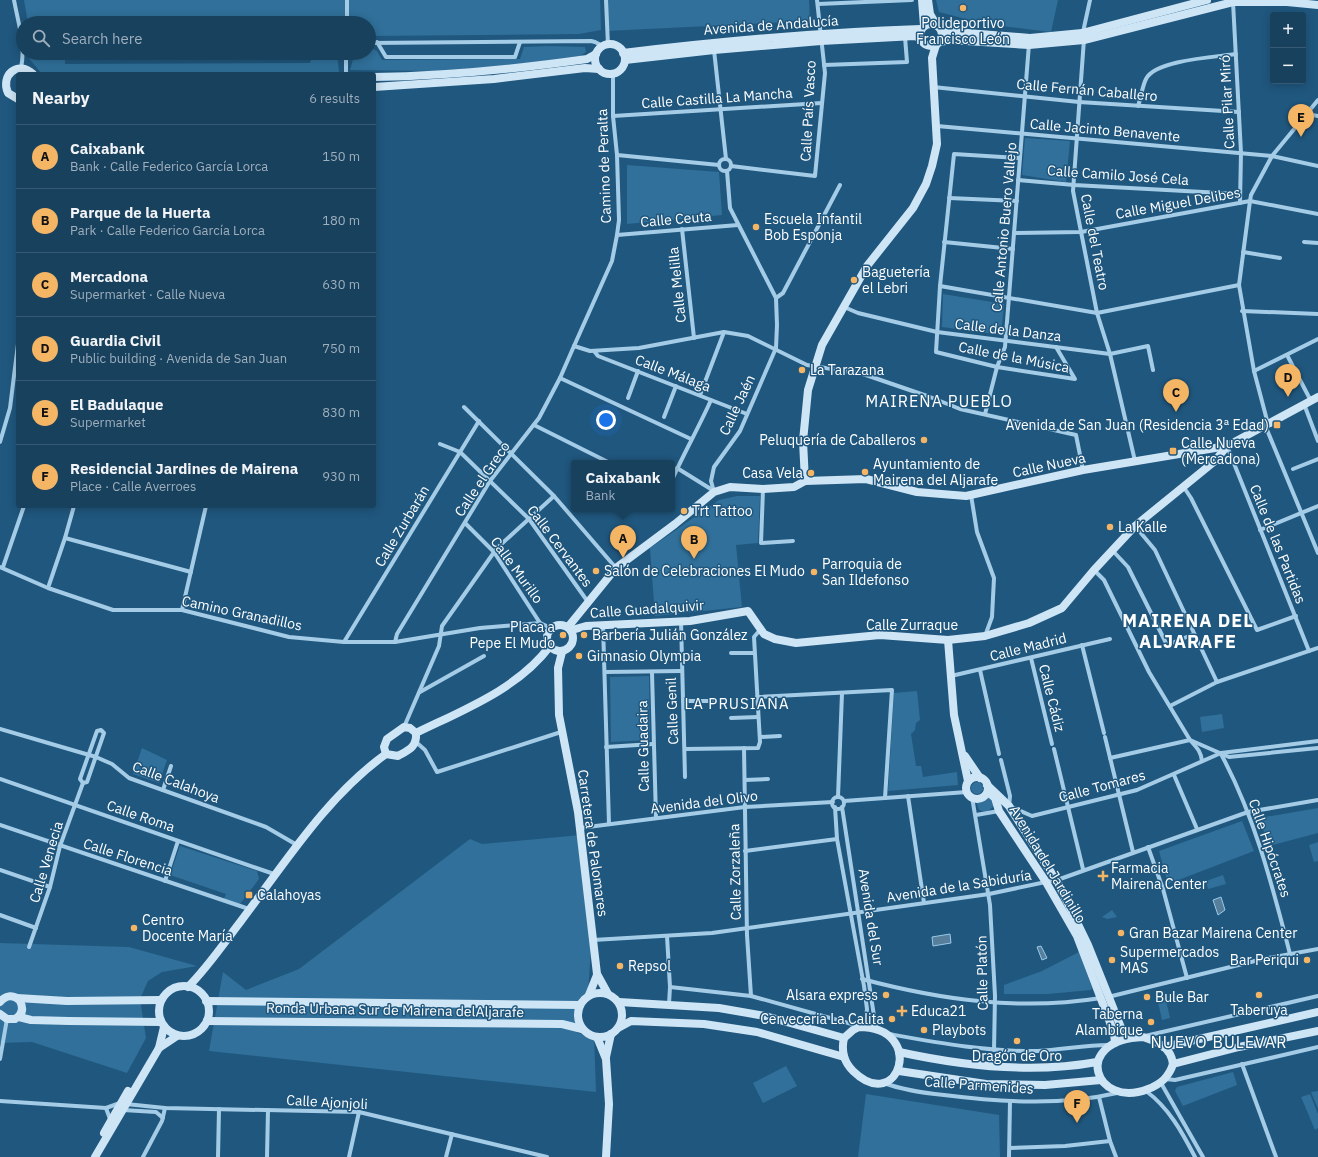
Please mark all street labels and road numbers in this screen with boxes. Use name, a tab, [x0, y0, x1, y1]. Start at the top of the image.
street label: Avenida de Andalucía	[703, 11, 839, 39]
street label: Calle Pilar Miró	[1216, 54, 1238, 150]
street label: Calle País Vasco	[796, 60, 820, 162]
street label: Calle Fernán Caballero	[1016, 75, 1158, 105]
street label: Calle Castilla La Mancha	[641, 84, 794, 112]
street label: Camino de Peralta	[593, 108, 615, 224]
street label: Calle Jacinto Benavente	[1029, 114, 1181, 146]
street label: Calle Antonio Buero Vallejo	[988, 141, 1020, 312]
street label: Calle Camilo José Cela	[1047, 161, 1190, 189]
street label: Calle Miguel Delibes	[1114, 183, 1242, 223]
street label: Calle del Teatro	[1077, 192, 1113, 292]
street label: Calle Ceuta	[640, 207, 713, 231]
street label: Calle Melilla	[664, 246, 690, 324]
street label: Calle de la Danza	[954, 315, 1063, 346]
street label: Calle de la Música	[957, 337, 1071, 377]
street label: Calle Málaga	[633, 350, 714, 396]
street label: Calle Jaén	[715, 372, 759, 438]
street label: Calle el Greco	[450, 438, 514, 520]
street label: Calle Nueva	[1011, 448, 1088, 482]
street label: Calle Zurbarán	[371, 482, 433, 570]
street label: Calle de las Partidas	[1246, 482, 1310, 606]
street label: Calle Cervantes	[523, 501, 597, 591]
street label: Calle Murillo	[487, 533, 547, 607]
street label: Camino Granadillos	[180, 591, 304, 635]
street label: Calle Guadalquivir	[589, 596, 705, 622]
street label: Calle Zurraque	[866, 616, 958, 634]
street label: Calle Madrid	[988, 629, 1068, 665]
street label: Calle Cádiz	[1035, 662, 1069, 734]
street label: Calle Genil	[662, 677, 682, 745]
street label: Calle Guadaira	[633, 700, 653, 792]
street label: Calle Calahoya	[130, 757, 223, 807]
street label: Calle Tomares	[1057, 766, 1147, 806]
street label: Carretera de Palomares	[574, 768, 612, 918]
street label: Avenida del Olivo	[649, 786, 759, 818]
street label: Calle Roma	[105, 796, 178, 836]
street label: Calle Hipócrates	[1245, 796, 1295, 900]
street label: Avenida del Jardinillo	[1006, 802, 1090, 926]
street label: Calle Venecia	[25, 819, 67, 905]
street label: Calle Zorzaleña	[725, 823, 745, 920]
street label: Calle Florencia	[81, 834, 175, 880]
street label: Avenida de la Sabiduría	[885, 866, 1033, 906]
street label: Avenida del Sur	[854, 867, 888, 967]
street label: Calle Platón	[972, 935, 992, 1011]
street label: Ronda Urbana Sur de Mairena delAljarafe	[266, 999, 524, 1021]
street label: Calle Parmenides	[924, 1072, 1034, 1098]
street label: Calle Ajonjoli	[286, 1091, 368, 1113]

